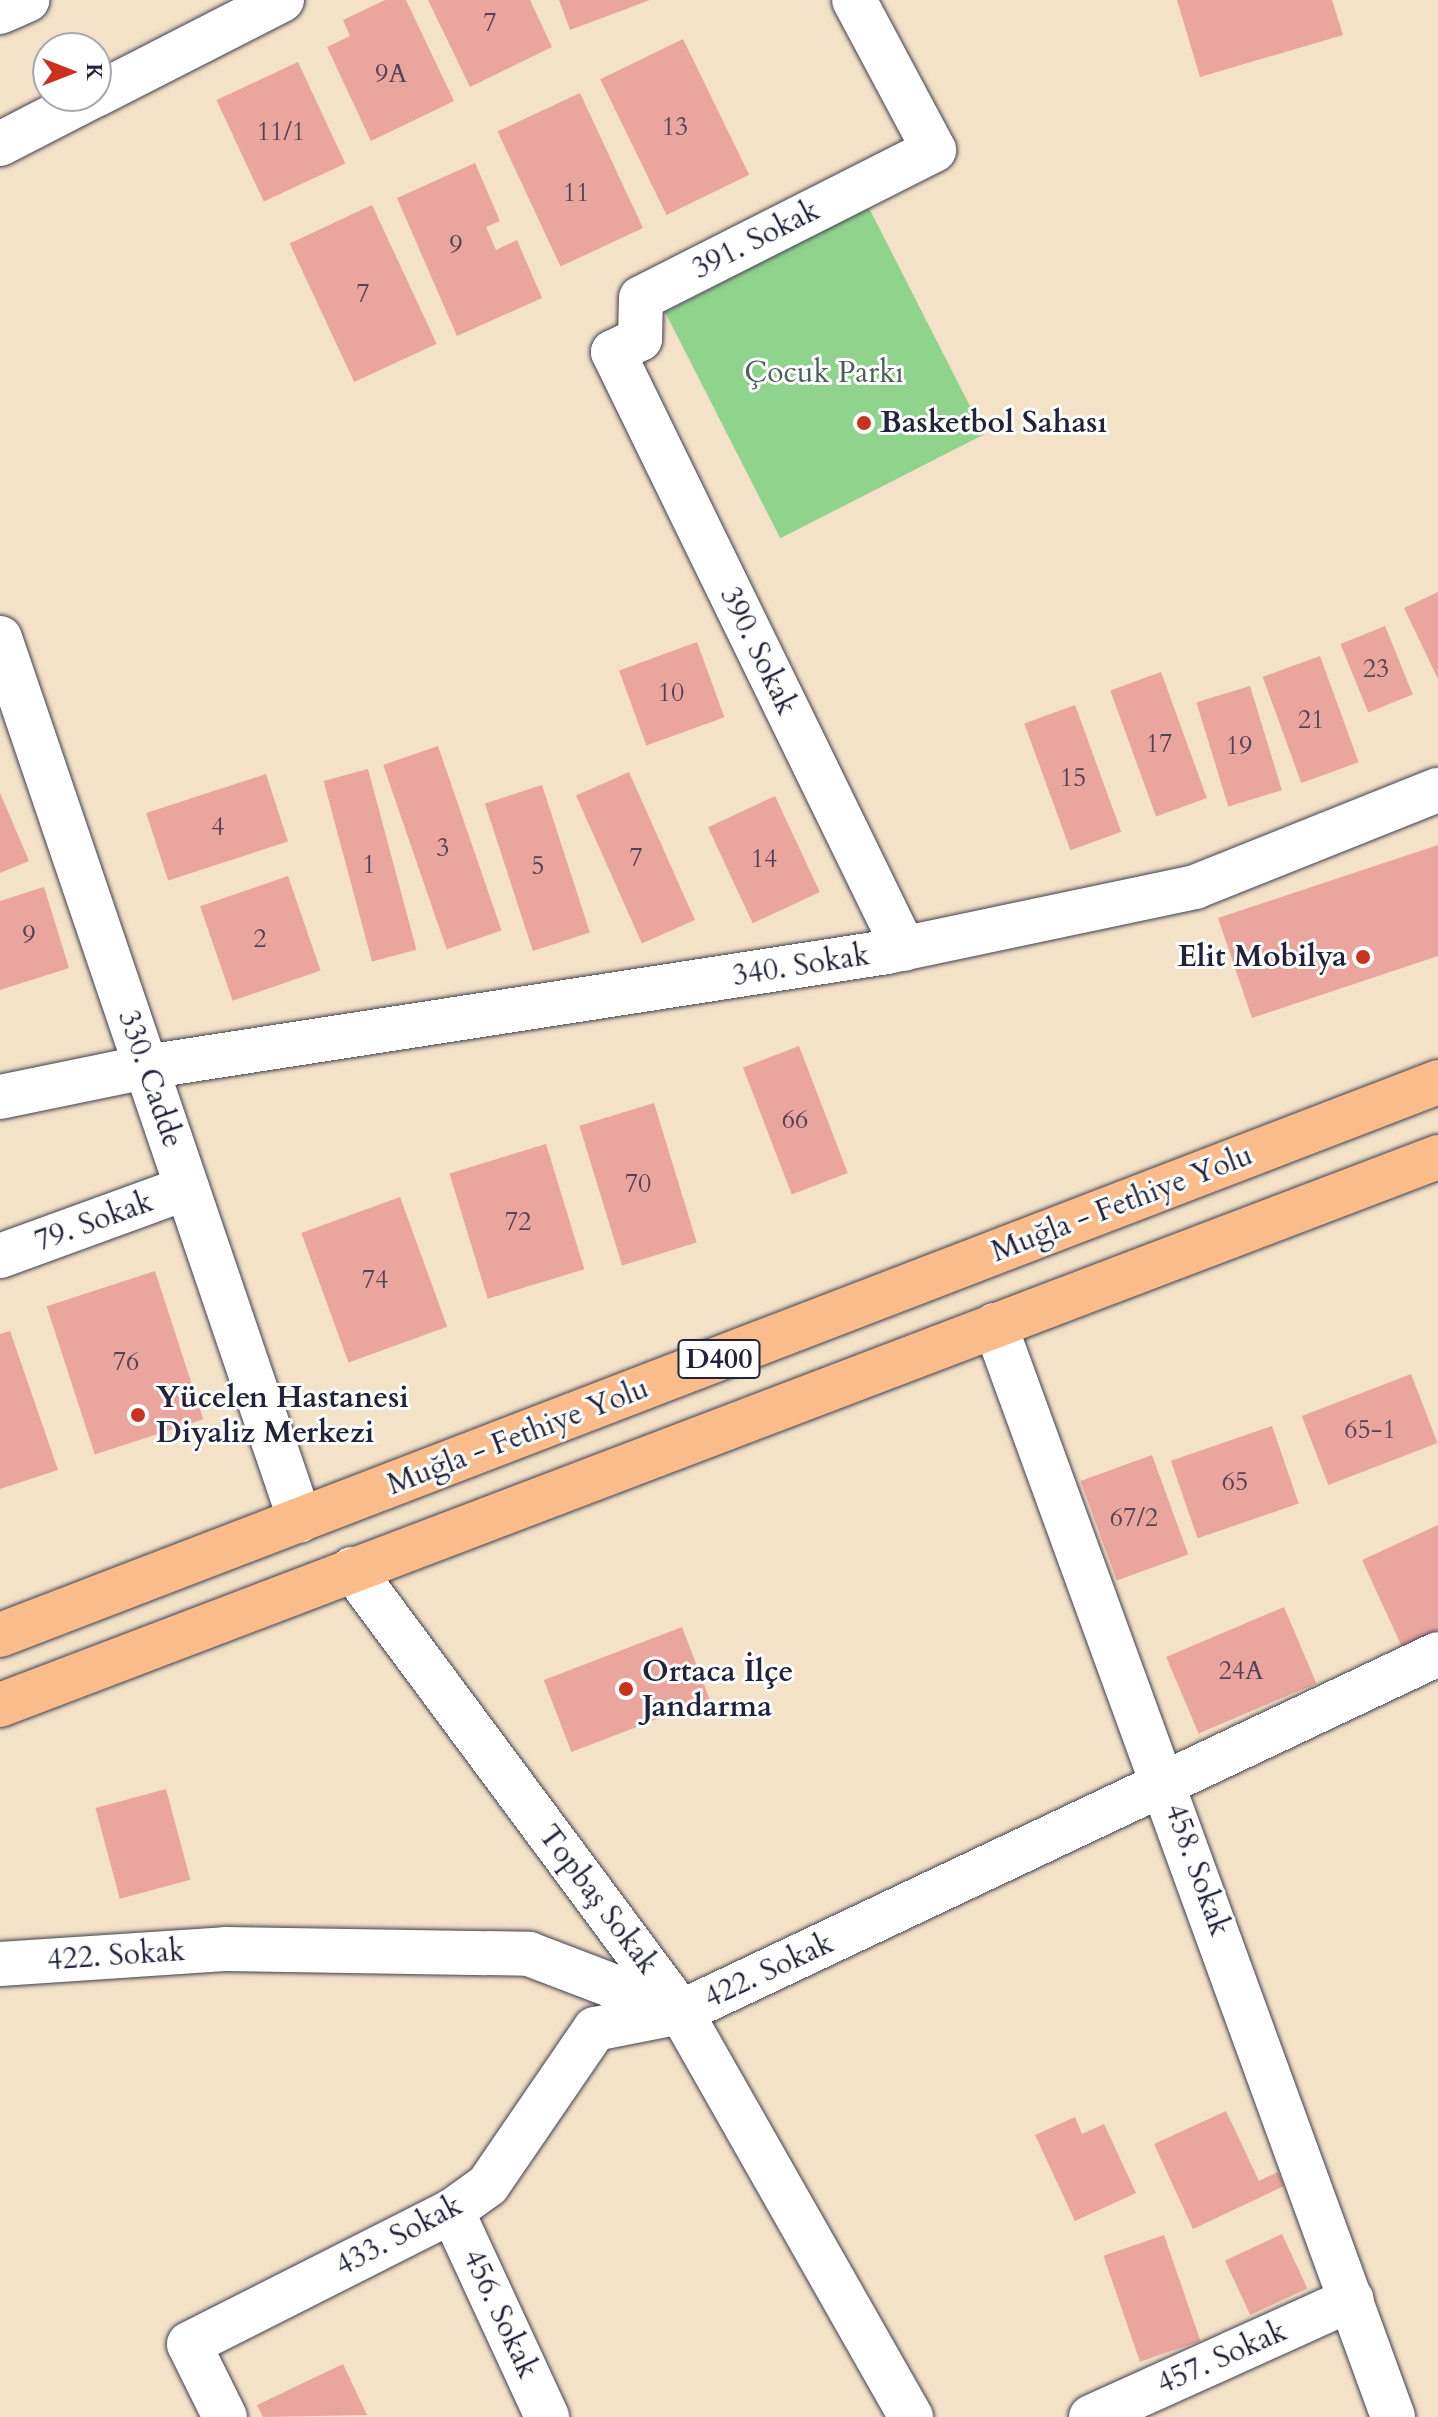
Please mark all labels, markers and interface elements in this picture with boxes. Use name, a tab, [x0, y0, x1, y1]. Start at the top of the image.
house number: 7	[483, 7, 497, 39]
north arrow	[32, 32, 112, 112]
house number: 9A	[375, 58, 407, 90]
text: K	[79, 63, 109, 81]
house number: 13	[662, 111, 688, 143]
house number: 11/1	[257, 116, 305, 148]
house number: 11	[563, 177, 589, 209]
street label: 391. Sokak	[686, 193, 826, 287]
house number: 9	[449, 229, 463, 261]
house number: 7	[356, 278, 370, 310]
park label: Çocuk Parkı	[744, 355, 904, 391]
place label: Basketbol Sahası	[880, 405, 1107, 441]
marker: Basketbol Sahası	[855, 414, 873, 432]
street label: 390. Sokak	[712, 581, 804, 721]
house number: 23	[1363, 653, 1389, 685]
house number: 10	[658, 677, 684, 709]
house number: 21	[1298, 704, 1324, 736]
house number: 17	[1146, 728, 1172, 760]
house number: 19	[1226, 730, 1252, 762]
house number: 15	[1060, 762, 1086, 794]
house number: 4	[211, 811, 225, 843]
house number: 3	[436, 832, 450, 864]
house number: 7	[629, 842, 643, 874]
house number: 14	[751, 843, 777, 875]
house number: 1	[362, 849, 376, 881]
house number: 5	[531, 850, 545, 882]
house number: 9	[22, 919, 36, 951]
house number: 2	[253, 923, 267, 955]
street label: 340. Sokak	[730, 937, 872, 995]
place label: Elit Mobilya	[1178, 939, 1347, 975]
marker: Elit Mobilya	[1354, 948, 1372, 966]
street label: 330. Cadde	[110, 1005, 190, 1153]
house number: 66	[782, 1104, 808, 1136]
street label: Muğla - Fethiye Yolu	[986, 1138, 1258, 1270]
house number: 70	[625, 1168, 651, 1200]
street label: 79. Sokak	[30, 1184, 158, 1260]
house number: 72	[505, 1206, 531, 1238]
house number: 74	[362, 1264, 388, 1296]
road number: D400	[677, 1335, 761, 1383]
house number: 76	[113, 1346, 139, 1378]
street label: Muğla - Fethiye Yolu	[382, 1371, 654, 1503]
place label: Yücelen Hastanesi Diyaliz Merkezi	[156, 1380, 409, 1450]
marker: Yücelen Hastanesi Diyaliz Merkezi	[127, 1404, 149, 1426]
house number: 65-1	[1344, 1414, 1396, 1446]
house number: 65	[1222, 1466, 1248, 1498]
house number: 67/2	[1110, 1502, 1158, 1534]
place label: Ortaca İlçe Jandarma	[642, 1654, 793, 1724]
house number: 24A	[1218, 1655, 1264, 1687]
marker: Ortaca İlçe Jandarma	[617, 1680, 635, 1698]
street label: 458. Sokak	[1156, 1799, 1238, 1941]
street label: Topbaş Sokak	[530, 1818, 666, 1982]
street label: 422. Sokak	[699, 1926, 839, 2016]
street label: 422. Sokak	[46, 1933, 186, 1979]
street label: 433. Sokak	[330, 2188, 468, 2284]
street label: 456. Sokak	[455, 2244, 545, 2384]
street label: 457. Sokak	[1152, 2313, 1292, 2403]

